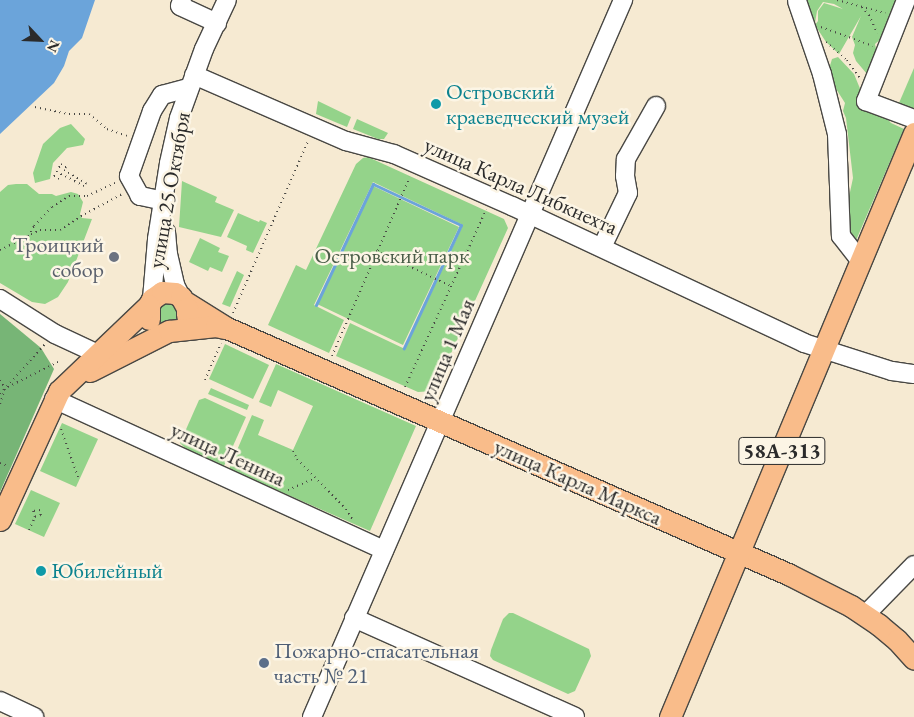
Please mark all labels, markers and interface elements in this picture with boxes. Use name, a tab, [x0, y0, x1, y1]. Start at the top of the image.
north arrow	[15, 15, 65, 65]
text: N	[43, 37, 64, 55]
place label: Островский краеведческий музей	[446, 78, 629, 130]
marker: Островский краеведческий музей	[430, 98, 442, 110]
street label: улица 25 Октября	[142, 110, 196, 270]
street label: улица Карла Либкнехта	[420, 131, 622, 241]
place label: Троицкий собор	[12, 231, 104, 282]
park label: Островский парк	[315, 243, 469, 269]
marker: Троицкий собор	[108, 251, 120, 263]
street label: улица 1 Мая	[414, 295, 480, 405]
street label: улица Ленина	[167, 416, 289, 492]
road number: 58А-313	[738, 432, 826, 470]
street label: улица Карла Маркса	[490, 433, 666, 531]
place label: Юбилейный	[51, 558, 163, 584]
marker: Юбилейный	[35, 565, 47, 577]
place label: Пожарно-спасательная часть № 21	[274, 637, 479, 688]
marker: Пожарно-спасательная часть № 21	[258, 657, 270, 669]

